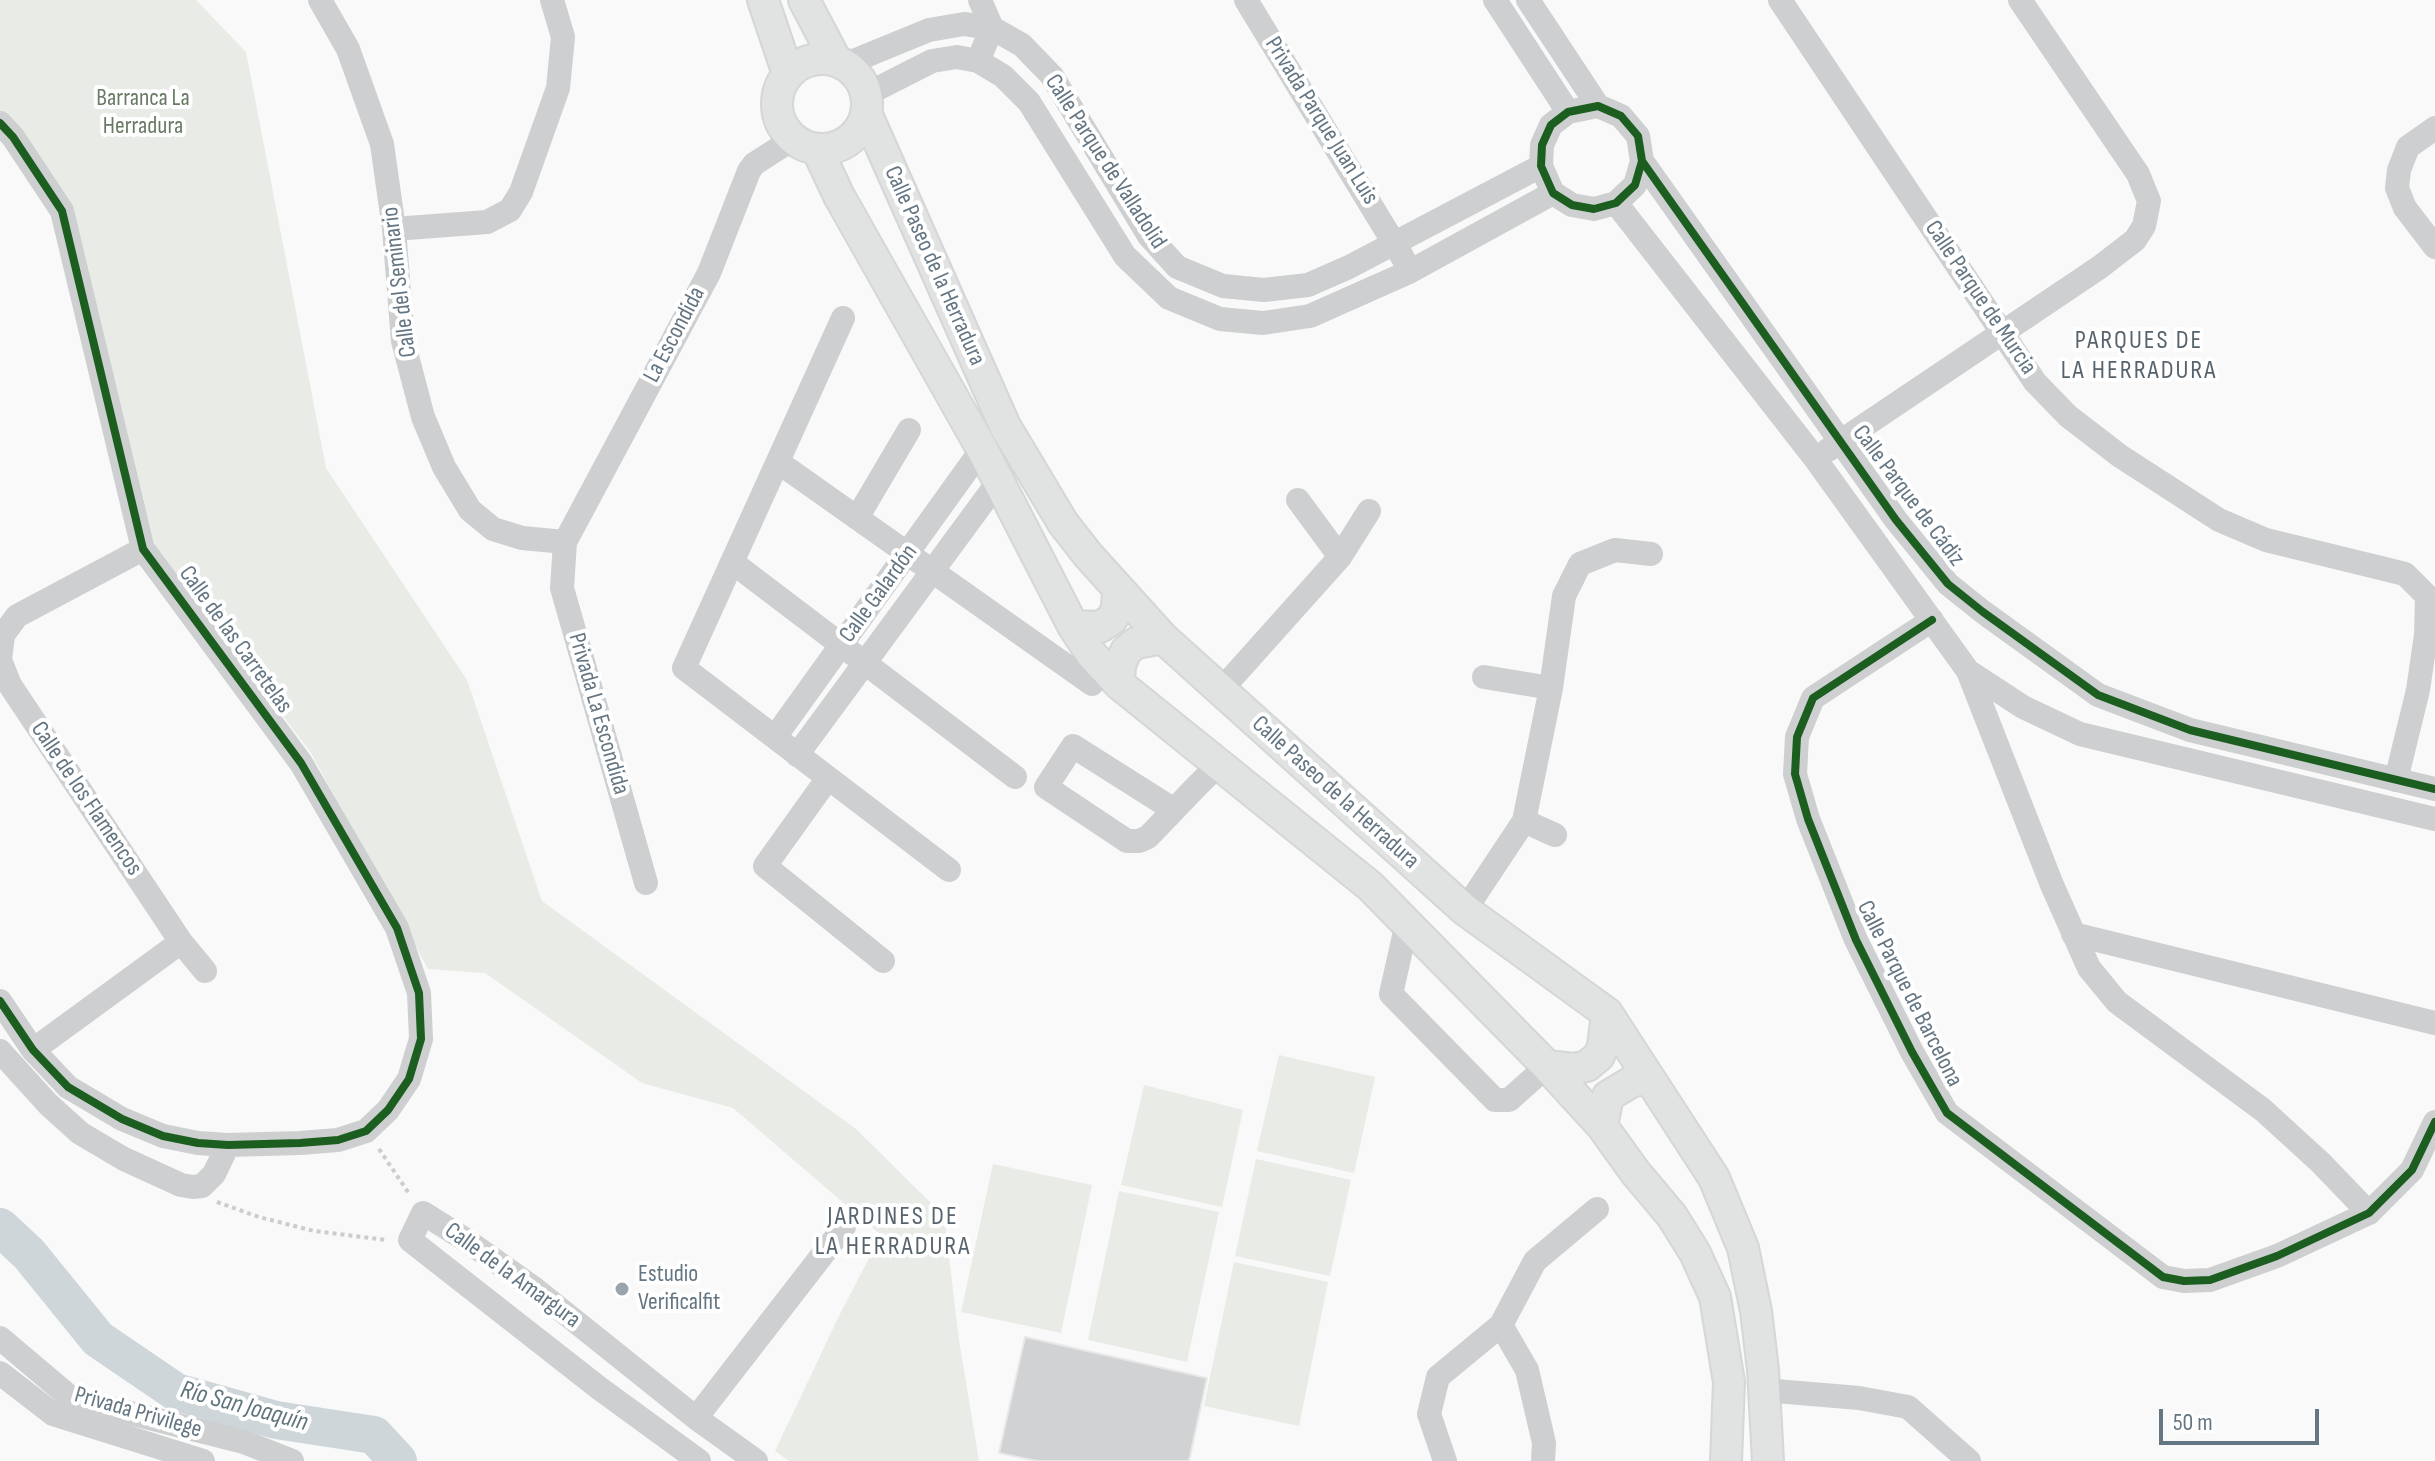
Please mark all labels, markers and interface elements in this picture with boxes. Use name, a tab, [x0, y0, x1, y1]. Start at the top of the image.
street label: Privada Parque Juan Luis	[1258, 32, 1384, 210]
street label: Calle Parque de Valladolid	[1038, 69, 1172, 255]
park label: Barranca La Herradura	[96, 85, 190, 141]
street label: Calle Paseo de la Herradura	[877, 162, 991, 370]
street label: Calle del Seminario	[376, 205, 424, 359]
street label: Calle Parque de Murcia	[1918, 216, 2042, 380]
street label: La Escondida	[638, 282, 712, 388]
district label: PARQUES DE LA HERRADURA	[2061, 325, 2217, 386]
street label: Calle Parque de Cádiz	[1846, 420, 1970, 572]
street label: Calle Galardón	[834, 539, 924, 649]
street label: Calle de las Carretelas	[172, 561, 298, 719]
street label: Privada La Escondida	[561, 630, 635, 798]
street label: Calle Paseo de la Herradura	[1245, 710, 1425, 876]
street label: Calle de los Flamencos	[24, 717, 148, 881]
street label: Calle Parque de Barcelona	[1850, 896, 1968, 1092]
district label: JARDINES DE LA HERRADURA	[815, 1201, 971, 1262]
street label: Calle de la Amargura	[438, 1217, 586, 1335]
place label: Estudio Verificalfit	[638, 1261, 720, 1317]
marker: Estudio Verificalfit	[613, 1280, 631, 1298]
water label: Río San Joaquín	[177, 1375, 311, 1439]
street label: Privada Privilege	[71, 1381, 205, 1445]
scale bar	[2163, 1393, 2323, 1443]
text: 50 m	[2173, 1408, 2213, 1437]

